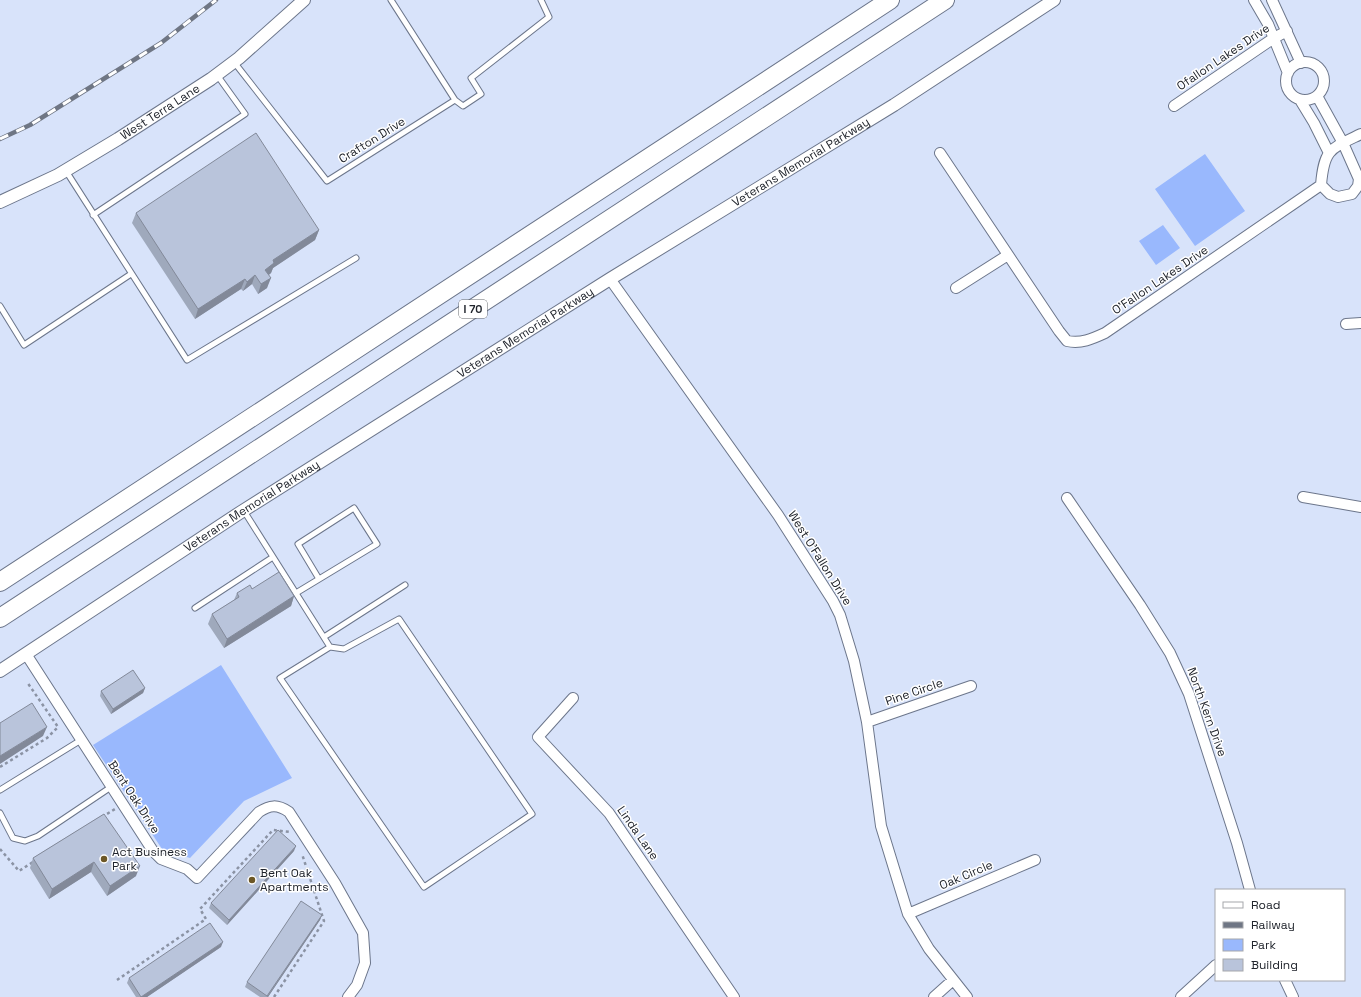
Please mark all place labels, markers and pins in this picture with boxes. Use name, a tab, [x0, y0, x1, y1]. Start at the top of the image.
place label: Act Business Park	[112, 844, 187, 874]
marker: Act Business Park	[99, 854, 109, 864]
place label: Bent Oak Apartments	[260, 865, 329, 895]
marker: Bent Oak Apartments	[247, 875, 257, 885]

